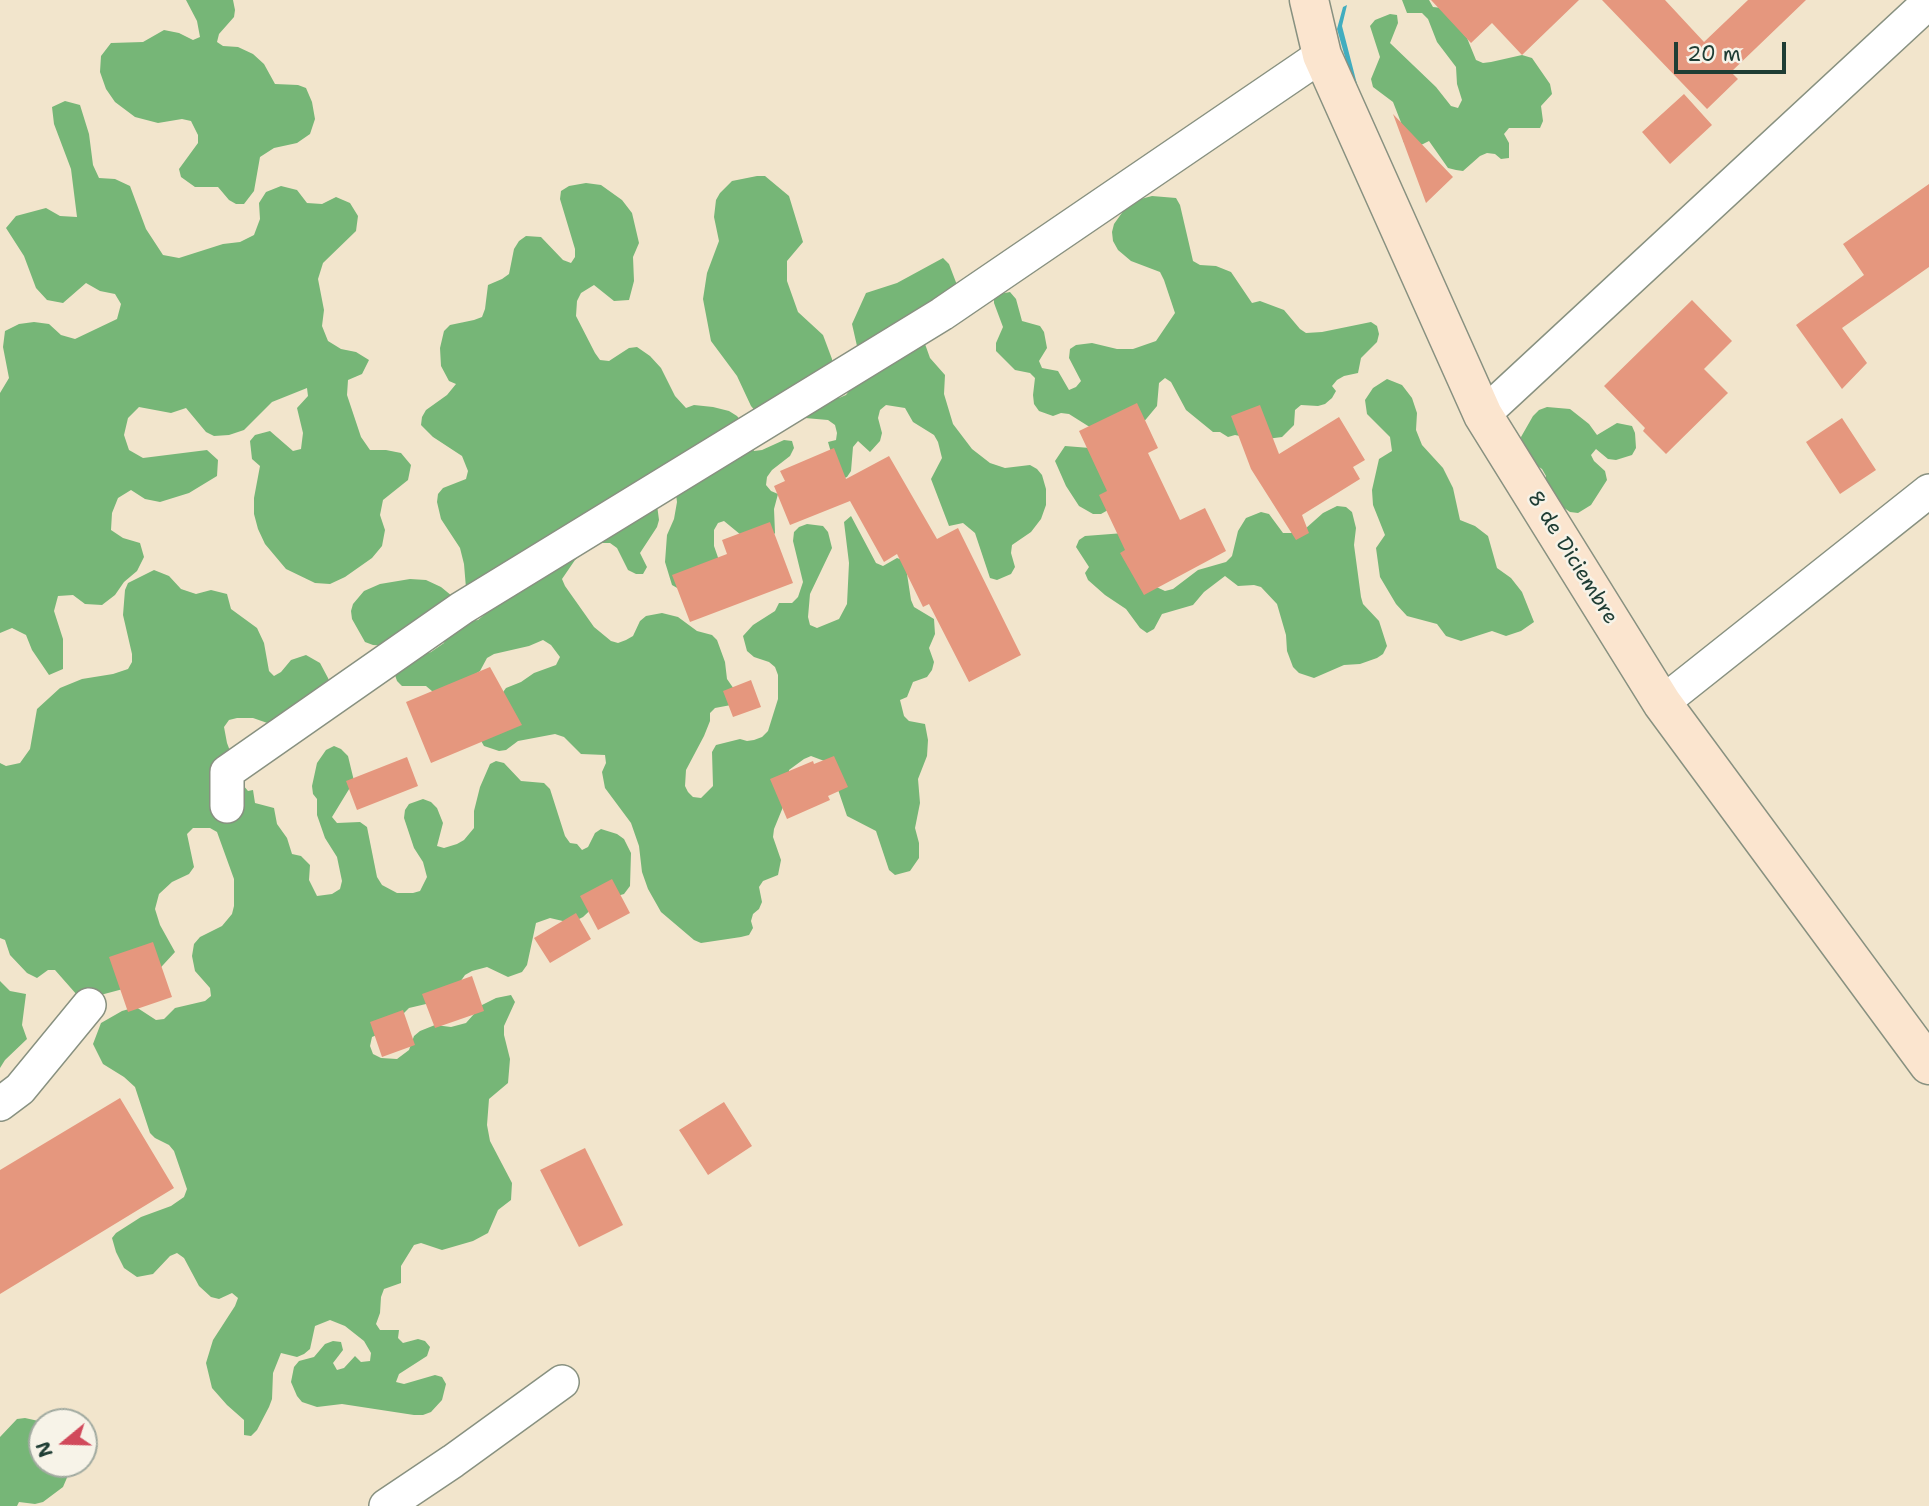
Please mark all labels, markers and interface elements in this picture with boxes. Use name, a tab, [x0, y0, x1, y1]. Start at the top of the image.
scale bar	[1677, 28, 1789, 72]
text: 20 m	[1687, 40, 1741, 68]
street label: 8 de Diciembre	[1521, 487, 1623, 629]
north arrow	[28, 1408, 98, 1478]
text: N	[30, 1438, 59, 1461]

